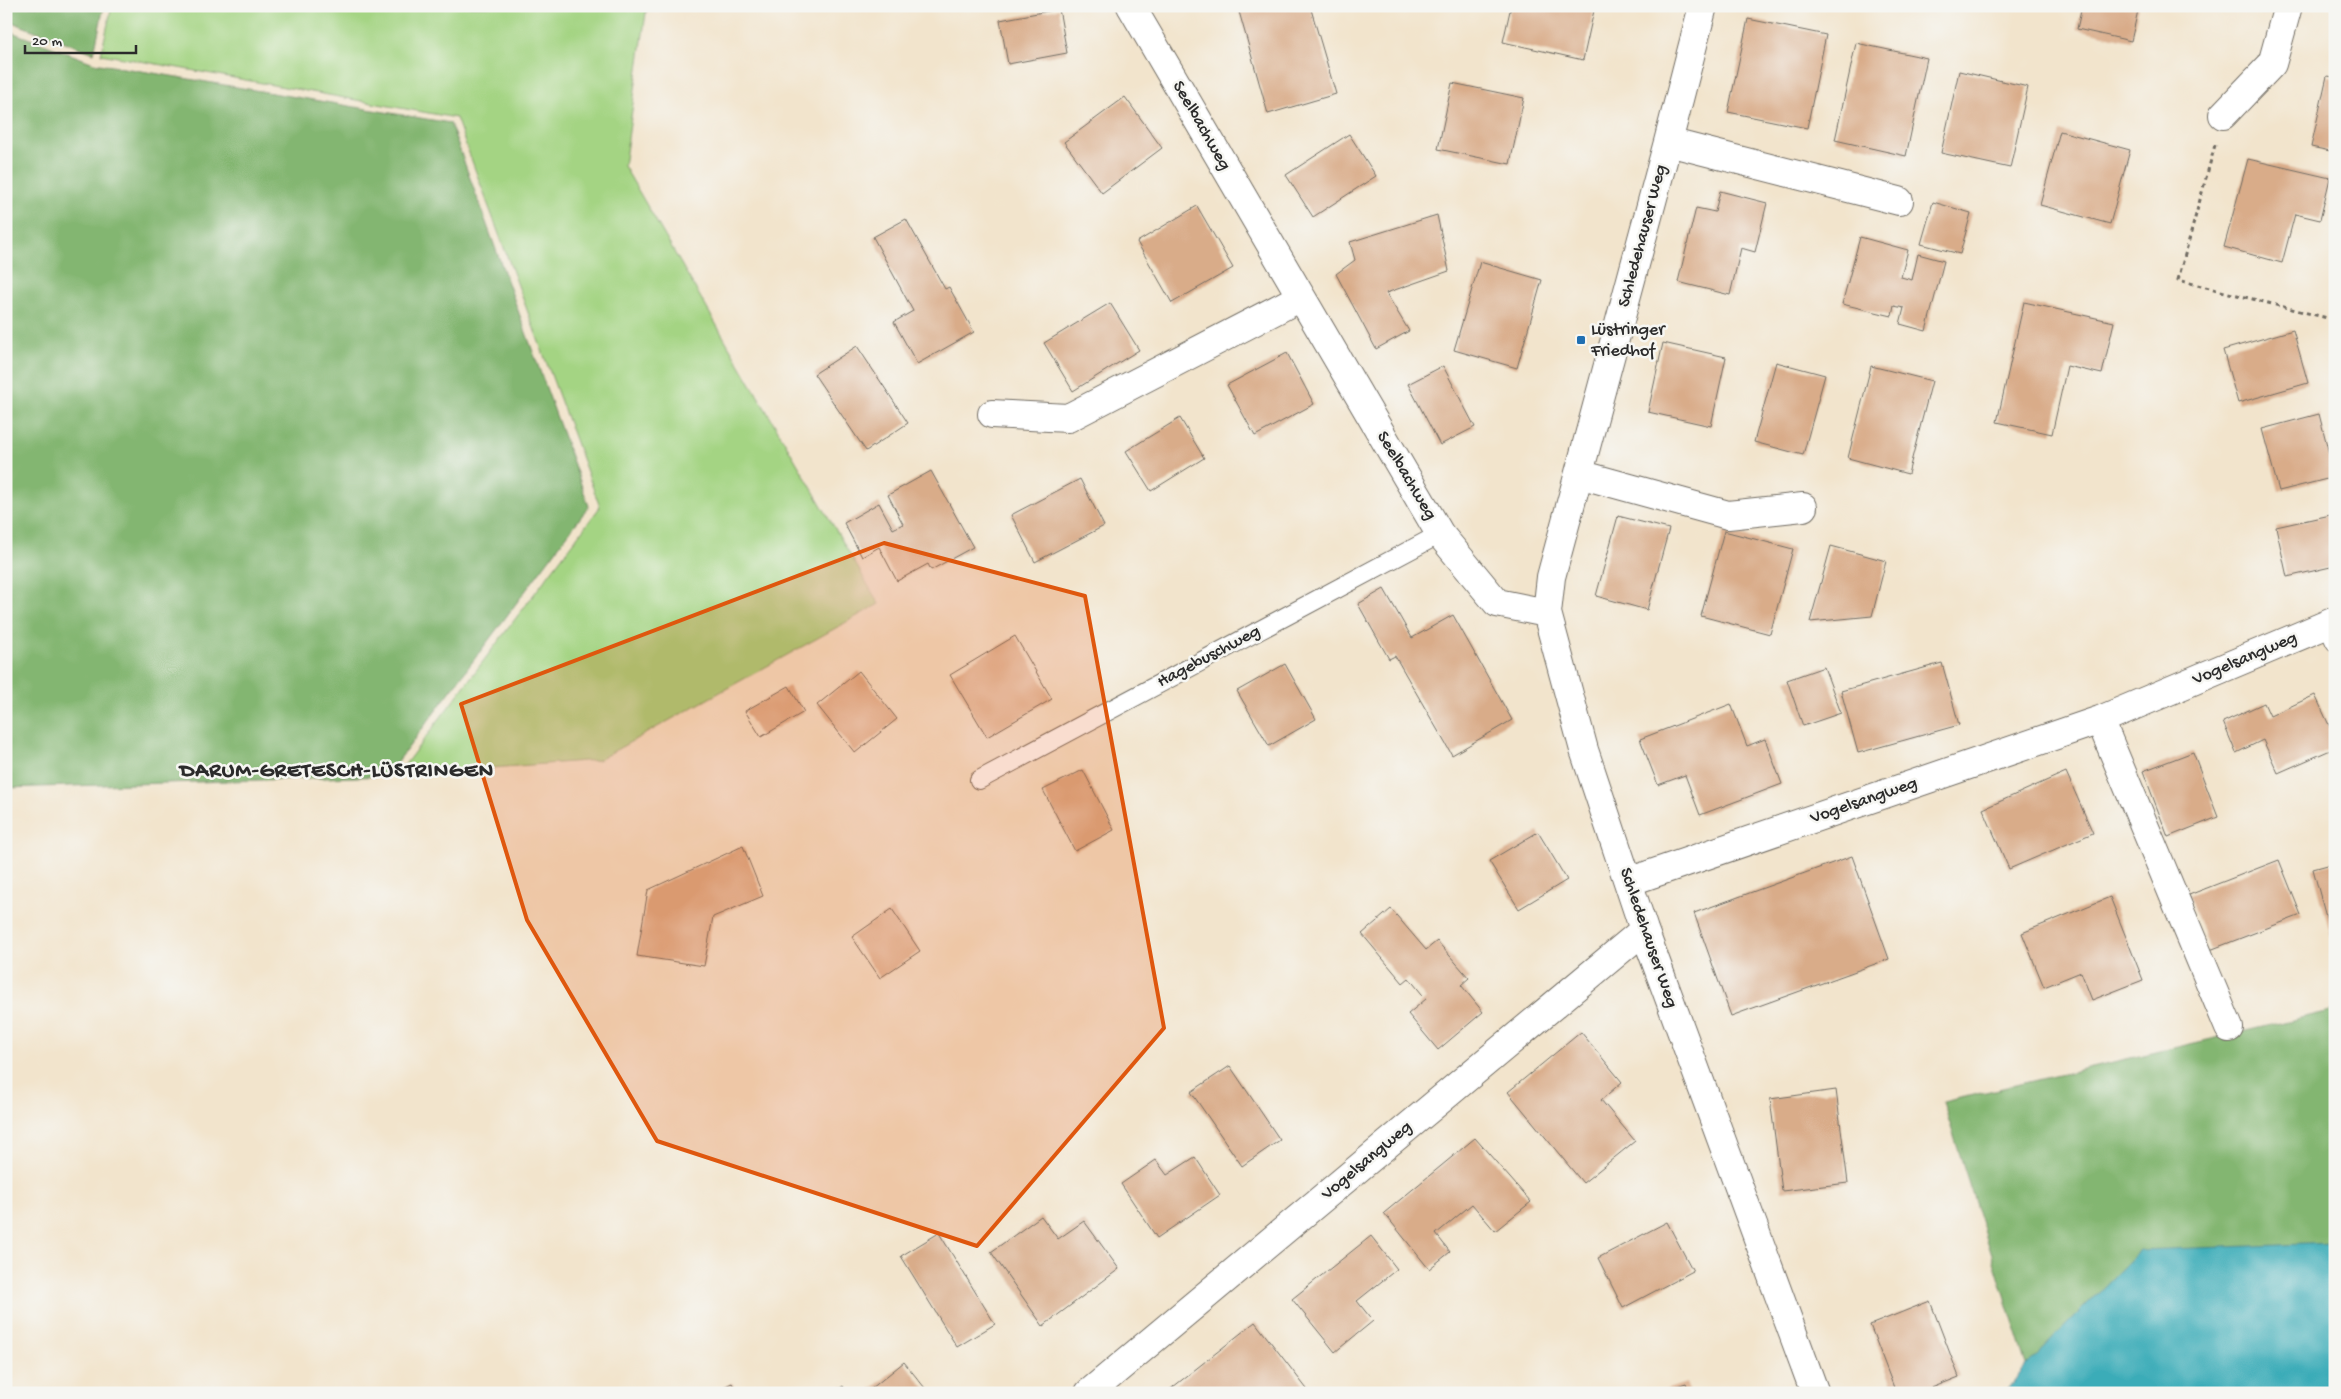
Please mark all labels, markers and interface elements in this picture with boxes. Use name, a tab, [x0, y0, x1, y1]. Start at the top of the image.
scale bar	[25, 22, 136, 54]
text: 20 m	[32, 33, 62, 51]
street label: Seelbachweg	[1167, 78, 1235, 174]
street label: Schledehauser Weg	[1614, 162, 1672, 310]
place label: Lüstringer Friedhof	[1590, 320, 1666, 362]
marker: Lüstringer Friedhof	[1575, 334, 1587, 346]
street label: Seelbachweg	[1371, 428, 1441, 524]
street label: Hagebuschweg	[1154, 621, 1264, 693]
street label: Vogelsangweg	[2189, 628, 2301, 691]
district label: DARUM-GRETESCH-LÜSTRINGEN	[178, 759, 494, 785]
street label: Vogelsangweg	[1807, 773, 1920, 829]
street label: Schledehauser Weg	[1614, 865, 1682, 1011]
street label: Vogelsangweg	[1317, 1117, 1417, 1206]

